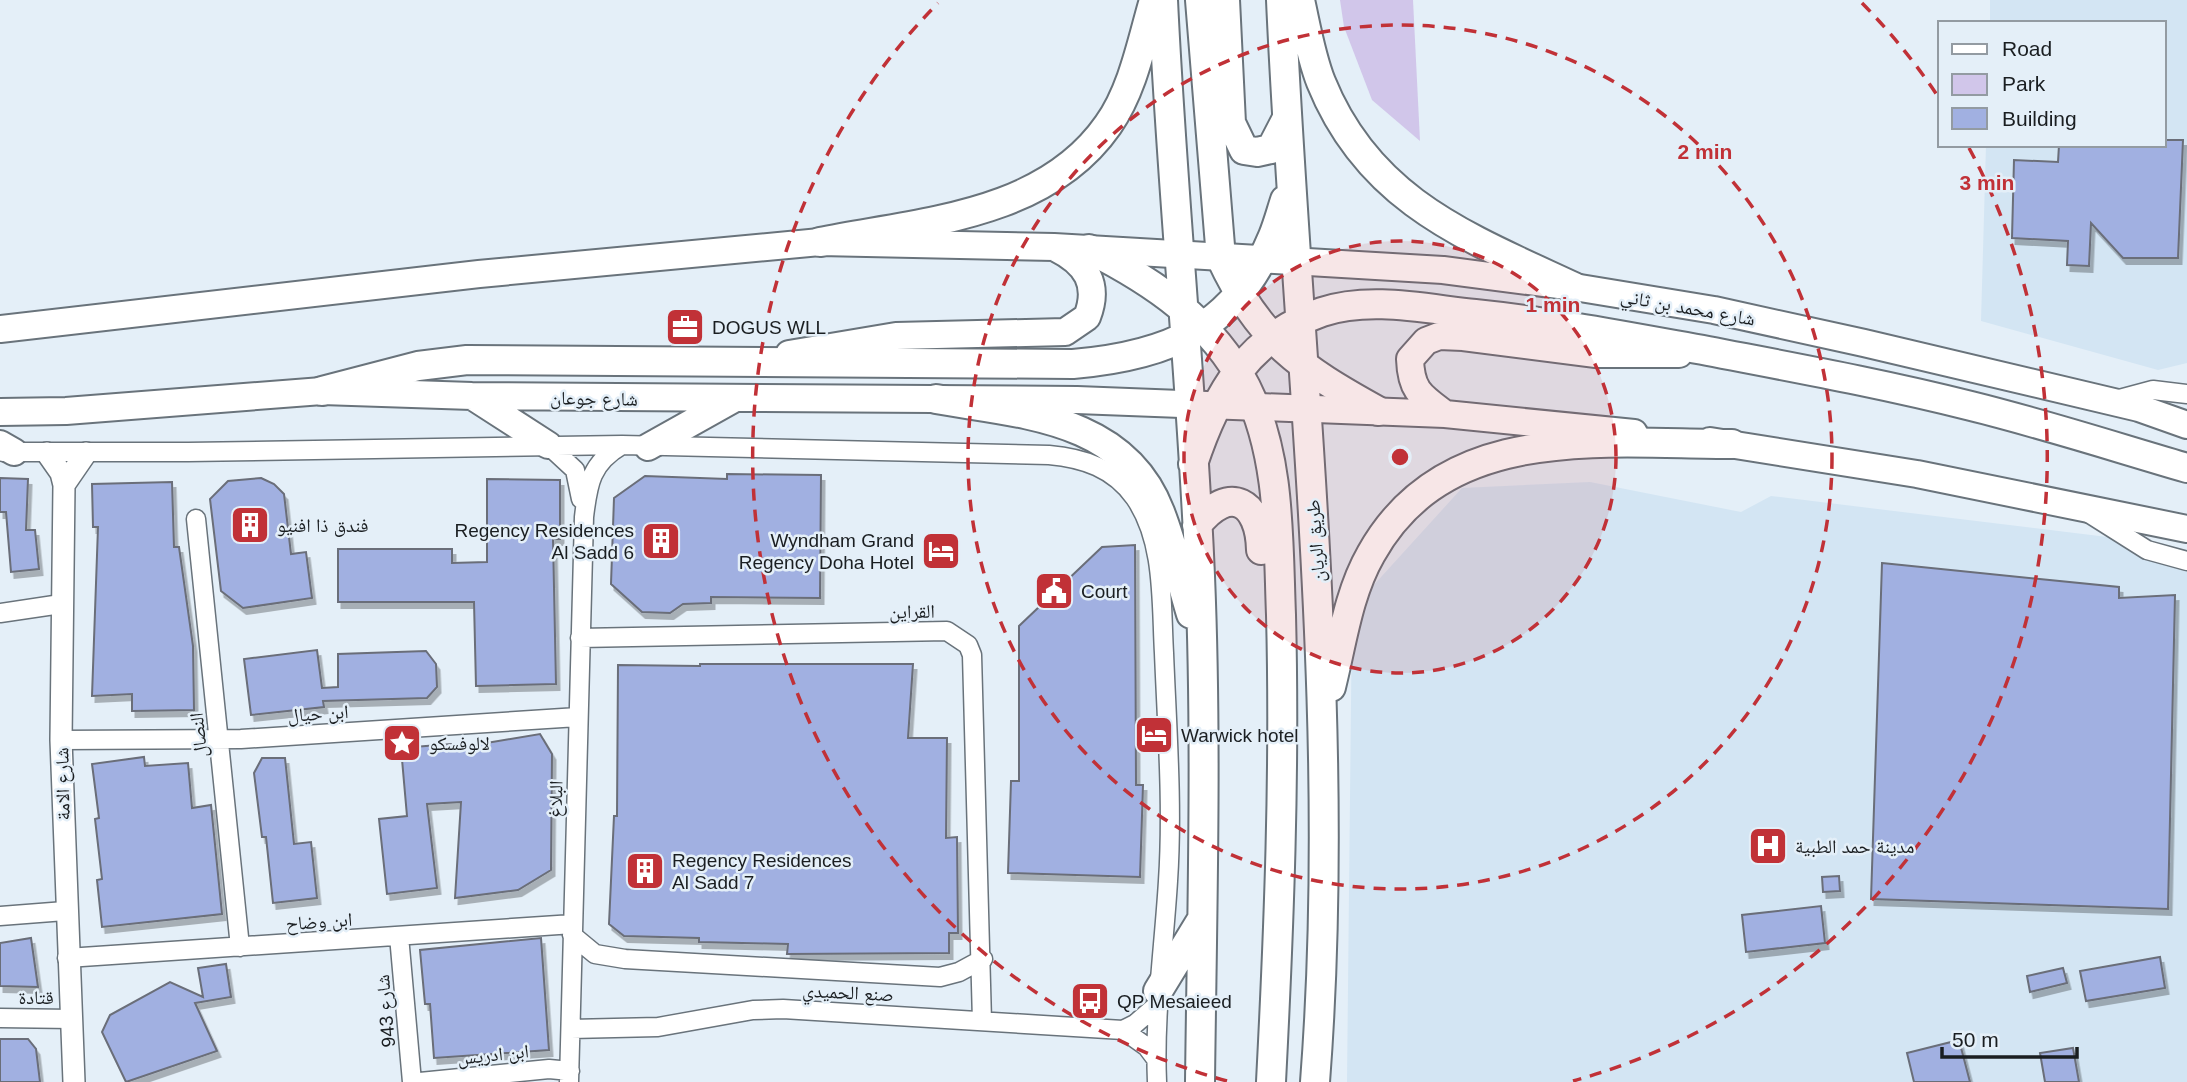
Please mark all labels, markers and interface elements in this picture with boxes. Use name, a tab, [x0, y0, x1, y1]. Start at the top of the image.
legend	[1938, 21, 2166, 147]
text: Road	[2002, 37, 2052, 60]
text: Park	[2002, 72, 2046, 95]
text: Building	[2002, 107, 2077, 130]
text: 2 min	[1678, 140, 1732, 163]
text: 3 min	[1960, 171, 2014, 194]
street label: شارع محمد بن ثاني	[1618, 285, 1757, 334]
text: 1 min	[1526, 293, 1580, 316]
office icon: DOGUS WLL	[664, 306, 706, 348]
place label: DOGUS WLL	[712, 317, 826, 338]
street label: شارع جوعان	[550, 387, 638, 411]
centre of rings	[1388, 445, 1412, 469]
street label: طريق الريان	[1302, 499, 1330, 583]
building icon: فندق ذا افنيو	[229, 504, 271, 546]
place label: فندق ذا افنيو	[277, 515, 369, 537]
place label: Regency Residences Al Sadd 6	[454, 520, 634, 563]
building icon: Regency Residences Al Sadd 6	[640, 520, 682, 562]
place label: Wyndham Grand Regency Doha Hotel	[739, 530, 914, 573]
hotel icon: Wyndham Grand Regency Doha Hotel	[920, 530, 962, 572]
public building icon: Court	[1033, 570, 1075, 612]
place label: Court	[1081, 581, 1128, 602]
street label: القراين	[889, 601, 935, 623]
street label: ابن حيال	[287, 701, 349, 727]
street label: النصال	[186, 711, 212, 758]
hotel icon: Warwick hotel	[1133, 714, 1175, 756]
place icon: لالوفسكو	[381, 722, 423, 764]
place label: Warwick hotel	[1181, 725, 1299, 746]
place label: لالوفسكو	[429, 733, 490, 755]
street label: شارع الامة	[51, 747, 75, 821]
street label: البلاغ	[544, 780, 568, 818]
hospital icon: مدينة حمد الطبية	[1747, 825, 1789, 867]
place label: مدينة حمد الطبية	[1795, 836, 1914, 858]
building icon: Regency Residences Al Sadd 7	[624, 850, 666, 892]
place label: Regency Residences Al Sadd 7	[672, 850, 852, 893]
street label: ابن وضاح	[285, 909, 353, 935]
street label: شارع 943	[372, 974, 400, 1048]
street label: صنع الحميدي	[802, 980, 894, 1010]
bus stop icon: QP Mesaieed	[1069, 980, 1111, 1022]
street label: قتادة	[18, 987, 54, 1008]
place label: QP Mesaieed	[1117, 991, 1232, 1012]
scale bar	[1942, 1016, 2077, 1060]
text: 50 m	[1952, 1028, 1999, 1051]
street label: ابن ادريس	[456, 1040, 530, 1070]

